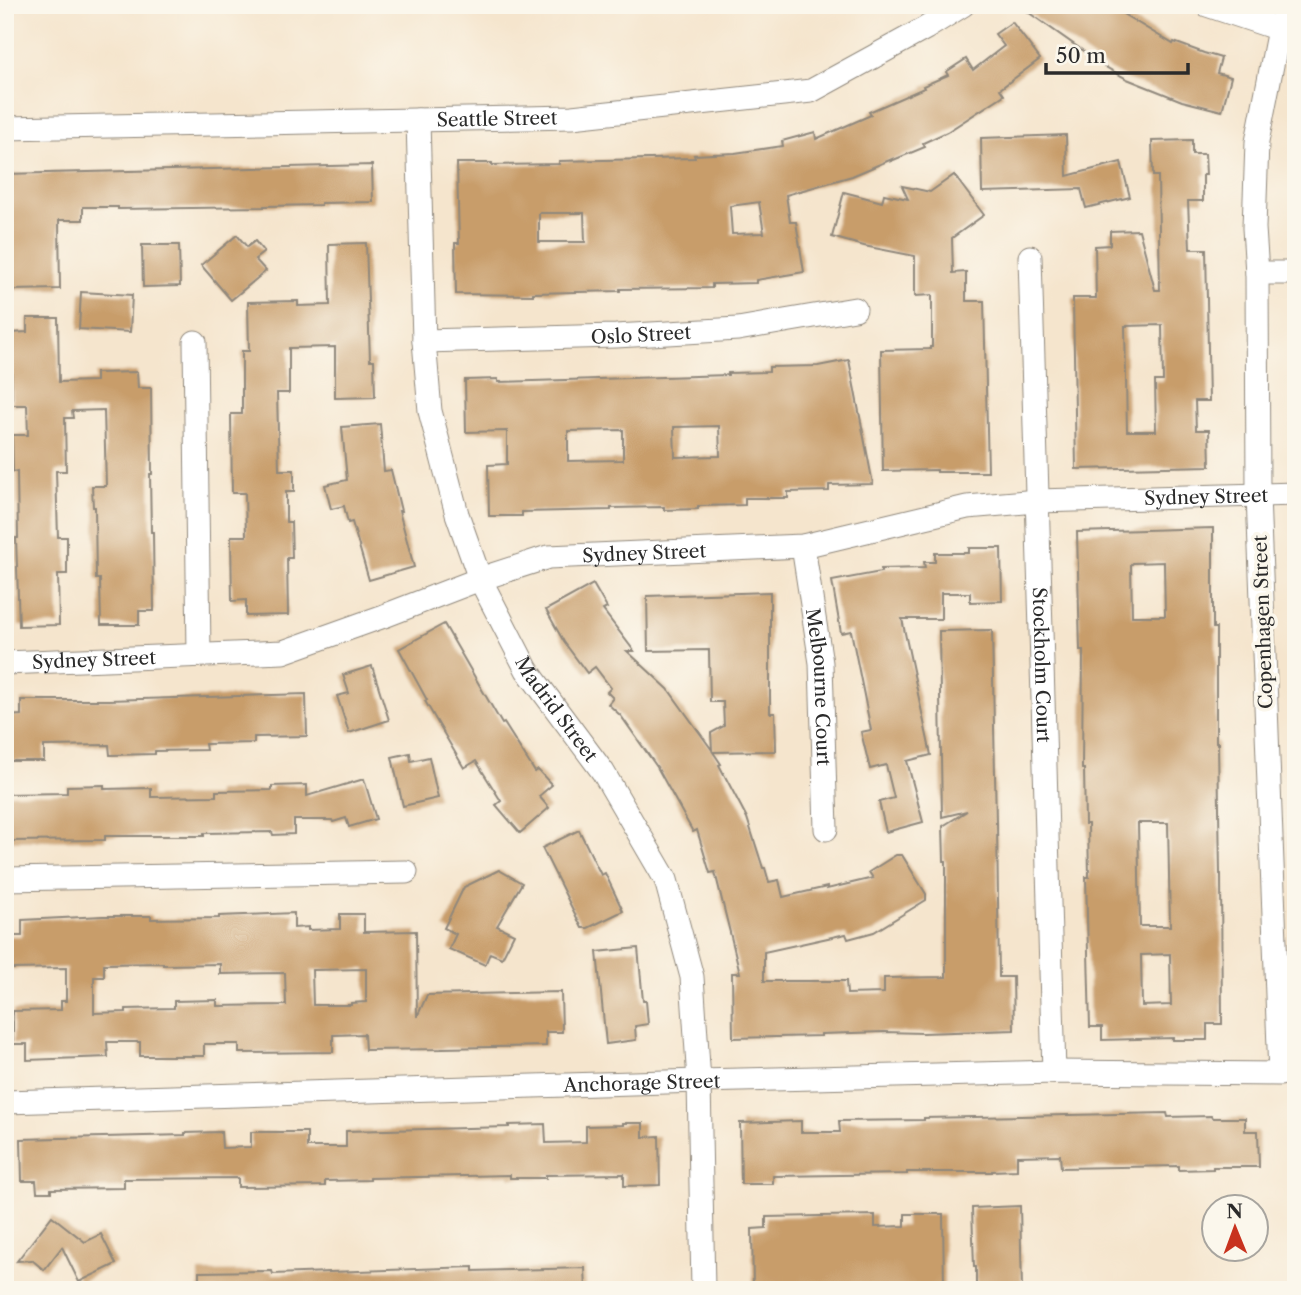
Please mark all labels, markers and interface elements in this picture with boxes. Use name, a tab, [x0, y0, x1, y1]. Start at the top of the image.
scale bar	[1046, 32, 1187, 76]
text: 50 m	[1056, 43, 1106, 68]
street label: Seattle Street	[436, 106, 558, 131]
street label: Oslo Street	[590, 320, 692, 348]
street label: Sydney Street	[1144, 483, 1269, 510]
street label: Copenhagen Street	[1248, 534, 1278, 709]
street label: Sydney Street	[582, 539, 707, 567]
street label: Stockholm Court	[1028, 587, 1056, 743]
street label: Melbourne Court	[801, 606, 836, 766]
street label: Sydney Street	[32, 646, 157, 673]
street label: Madrid Street	[511, 653, 603, 766]
street label: Anchorage Street	[562, 1069, 721, 1097]
north arrow	[1200, 1194, 1270, 1264]
text: N	[1226, 1200, 1243, 1223]

